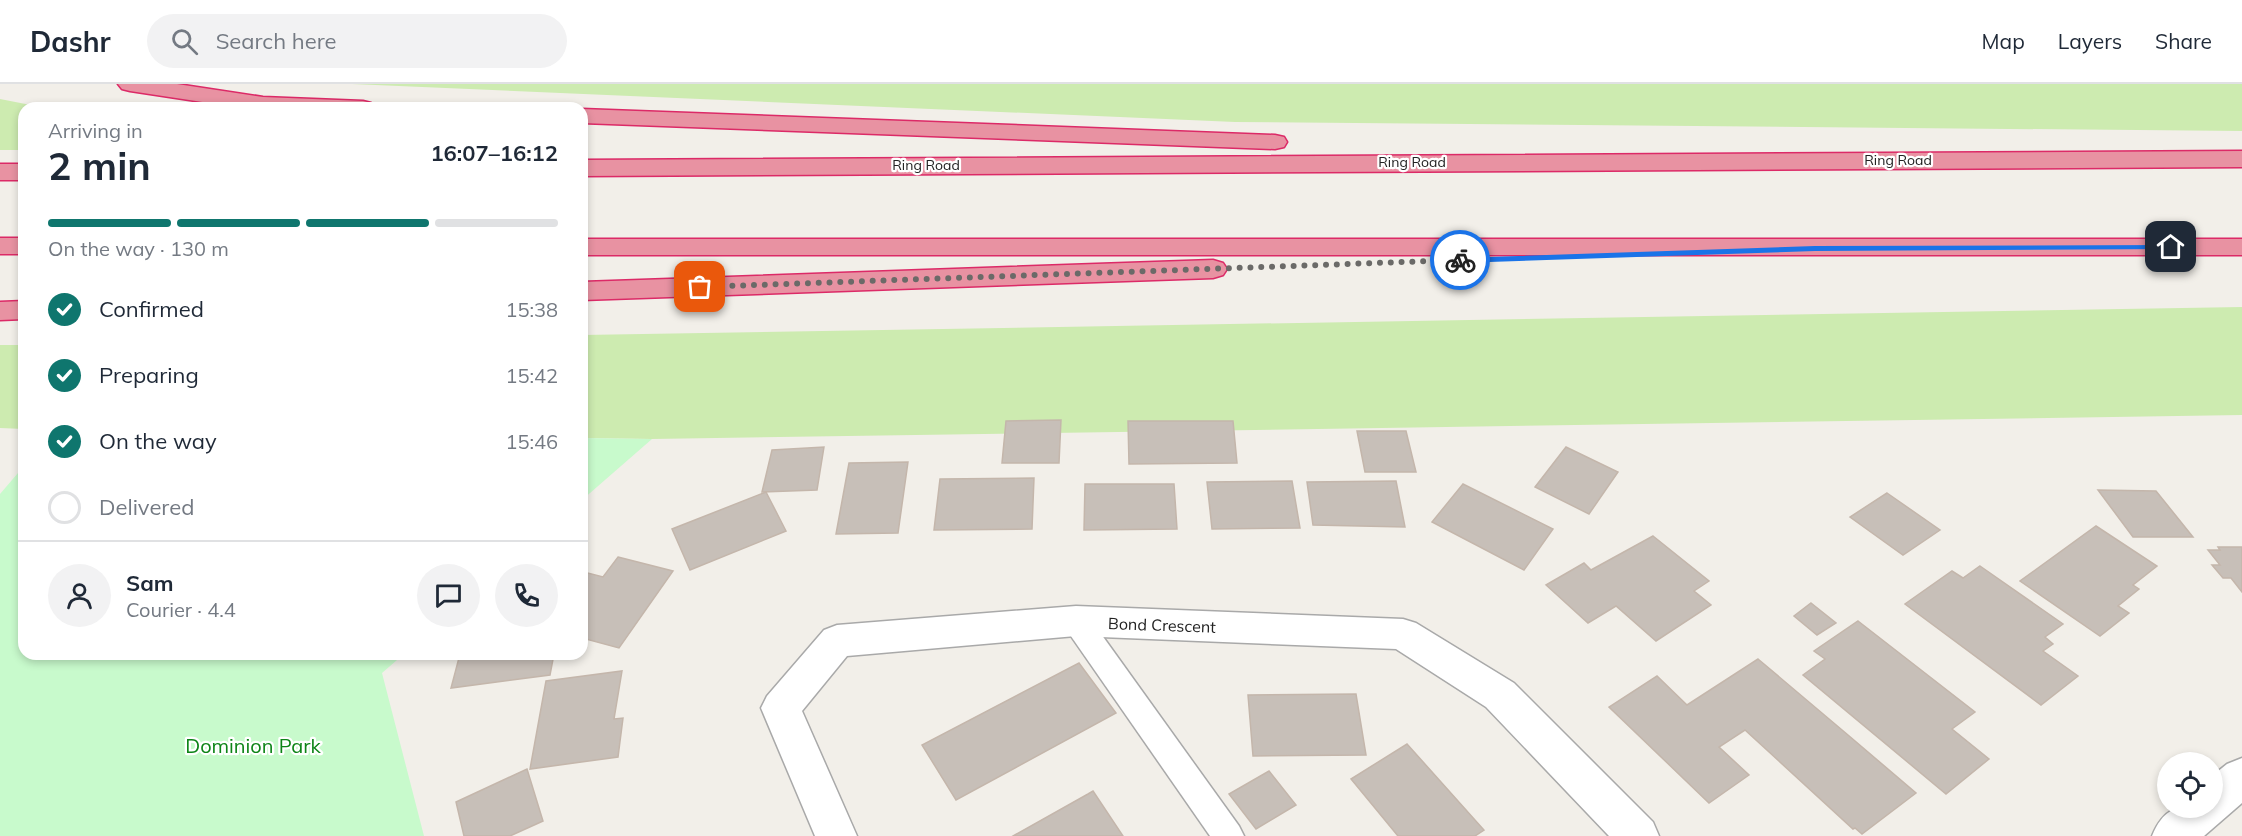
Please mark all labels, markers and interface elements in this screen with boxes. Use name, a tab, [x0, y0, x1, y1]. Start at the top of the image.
search box	[147, 14, 567, 68]
text: Dashr	[30, 24, 111, 59]
icon: search	[168, 25, 201, 58]
text: Search here	[216, 27, 337, 55]
text: Map	[1982, 28, 2025, 54]
text: Layers	[2058, 28, 2122, 54]
text: Share	[2155, 28, 2212, 54]
text: Arriving in	[48, 118, 143, 143]
text: 16:07–16:12	[430, 139, 558, 167]
text: 2 min	[48, 141, 151, 190]
street label: Ring Road	[1864, 151, 1932, 169]
street label: Ring Road	[1378, 153, 1446, 171]
street label: Ring Road	[892, 156, 960, 174]
pin	[2145, 221, 2196, 272]
courier	[1430, 230, 1490, 290]
icon: home	[2154, 230, 2187, 263]
text: On the way · 130 m	[48, 236, 229, 261]
icon: bike	[1444, 244, 1477, 277]
pin	[674, 261, 725, 312]
icon: bag	[683, 270, 716, 303]
icon: check	[48, 293, 81, 326]
text: Confirmed	[99, 295, 204, 323]
text: 15:38	[505, 297, 558, 322]
icon: check	[48, 359, 81, 392]
text: Preparing	[99, 361, 199, 389]
text: 15:42	[505, 363, 558, 388]
icon: check	[48, 425, 81, 458]
text: On the way	[99, 427, 217, 455]
text: 15:46	[505, 429, 558, 454]
text: Delivered	[99, 493, 194, 521]
button: person	[48, 564, 111, 627]
button: chat	[417, 564, 480, 627]
button: phone	[495, 564, 558, 627]
text: Sam	[126, 569, 174, 597]
text: Courier · 4.4	[126, 597, 236, 622]
street label: Bond Crescent	[1108, 613, 1217, 637]
park label: Dominion Park	[185, 733, 322, 758]
map controls	[2157, 752, 2223, 818]
button: locate	[2157, 752, 2223, 818]

